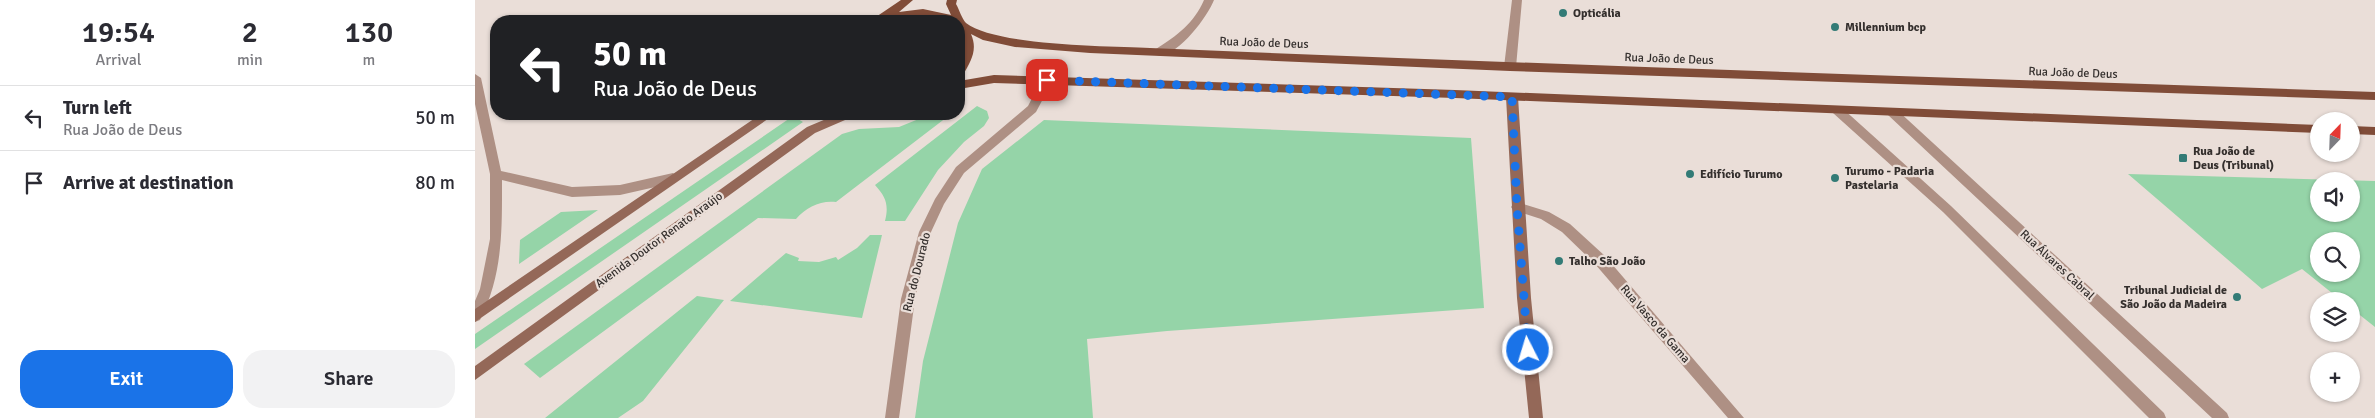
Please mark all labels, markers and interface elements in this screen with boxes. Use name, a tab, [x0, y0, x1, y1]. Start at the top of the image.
place label: Opticália	[1573, 6, 1621, 21]
marker: Opticália	[1557, 7, 1569, 19]
text: 19:54	[82, 14, 155, 51]
text: 2	[242, 14, 258, 51]
text: 130	[345, 14, 393, 51]
place label: Millennium bcp	[1845, 20, 1927, 35]
marker: Millennium bcp	[1829, 21, 1841, 33]
text: 50 m	[593, 32, 667, 75]
street label: Rua João de Deus	[1219, 34, 1309, 52]
icon: left	[510, 35, 575, 100]
text: Arrival	[95, 50, 141, 70]
text: min	[237, 50, 263, 70]
text: m	[362, 50, 375, 70]
street label: Rua João de Deus	[1624, 50, 1714, 68]
pin	[1026, 59, 1068, 101]
street label: Rua João de Deus	[2028, 64, 2118, 82]
icon: arrive	[1033, 66, 1061, 94]
text: Rua João de Deus	[593, 75, 757, 102]
text: Turn left	[63, 96, 132, 120]
icon: left	[20, 104, 48, 132]
text: 50 m	[415, 106, 455, 130]
north arrow	[2310, 112, 2360, 162]
map controls	[2310, 112, 2360, 402]
text: Rua João de Deus	[63, 120, 182, 140]
place label: Rua João de Deus (Tribunal)	[2193, 144, 2274, 173]
marker: Rua João de Deus (Tribunal)	[2177, 152, 2189, 164]
place label: Turumo - Padaria Pastelaria	[1845, 164, 1934, 193]
place label: Edifício Turumo	[1700, 167, 1783, 182]
marker: Edifício Turumo	[1684, 168, 1696, 180]
icon: arrive	[20, 169, 48, 197]
text: Arrive at destination	[63, 171, 234, 195]
text: 80 m	[415, 171, 455, 195]
marker: Turumo - Padaria Pastelaria	[1829, 172, 1841, 184]
button: sound	[2310, 172, 2360, 222]
street label: Avenida Doutor Renato Araújo	[592, 189, 726, 291]
street label: Rua Álvares Cabral	[2017, 227, 2098, 304]
street label: Rua do Dourado	[900, 231, 934, 313]
button: search	[2310, 232, 2360, 282]
place label: Talho São João	[1569, 254, 1646, 269]
marker: Talho São João	[1553, 255, 1565, 267]
street label: Rua Vasco da Gama	[1617, 282, 1693, 366]
place label: Tribunal Judicial de São João da Madeira	[2120, 283, 2227, 312]
marker: Tribunal Judicial de São João da Madeira	[2231, 291, 2243, 303]
button: layers	[2310, 292, 2360, 342]
position arrow	[1501, 323, 1553, 375]
button: Exit	[20, 350, 233, 408]
button: Share	[243, 350, 455, 408]
button: +	[2310, 352, 2360, 402]

